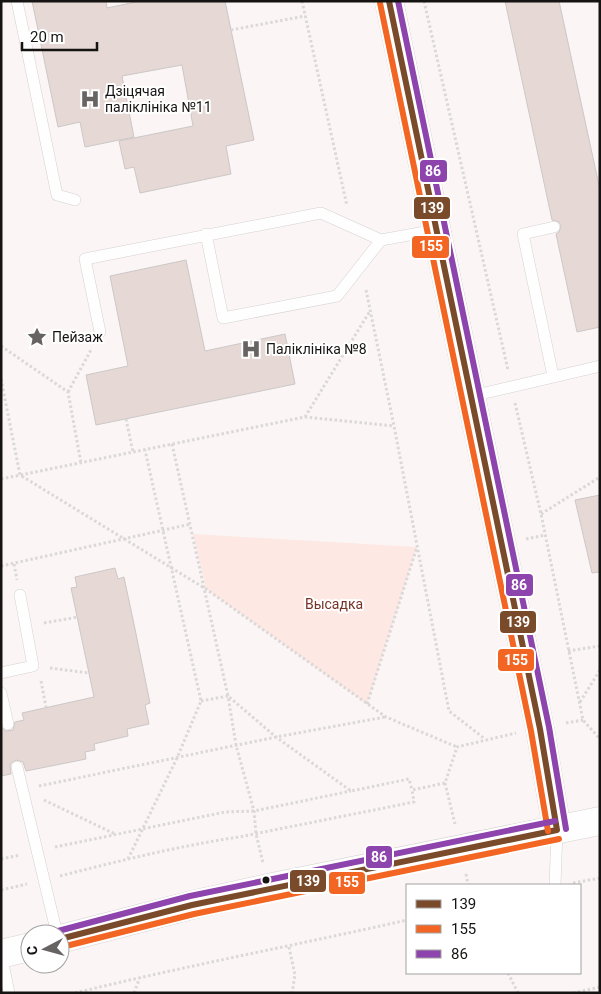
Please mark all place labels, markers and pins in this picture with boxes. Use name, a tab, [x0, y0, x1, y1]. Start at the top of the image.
place label: Дзіцячая паліклініка №11	[105, 83, 212, 115]
hospital icon: Дзіцячая паліклініка №11	[79, 88, 101, 110]
place icon: Пейзаж	[26, 326, 48, 348]
place label: Пейзаж	[52, 329, 103, 345]
hospital icon: Паліклініка №8	[240, 338, 262, 360]
place label: Паліклініка №8	[266, 341, 367, 357]
unlabelled marker	[261, 875, 271, 885]

